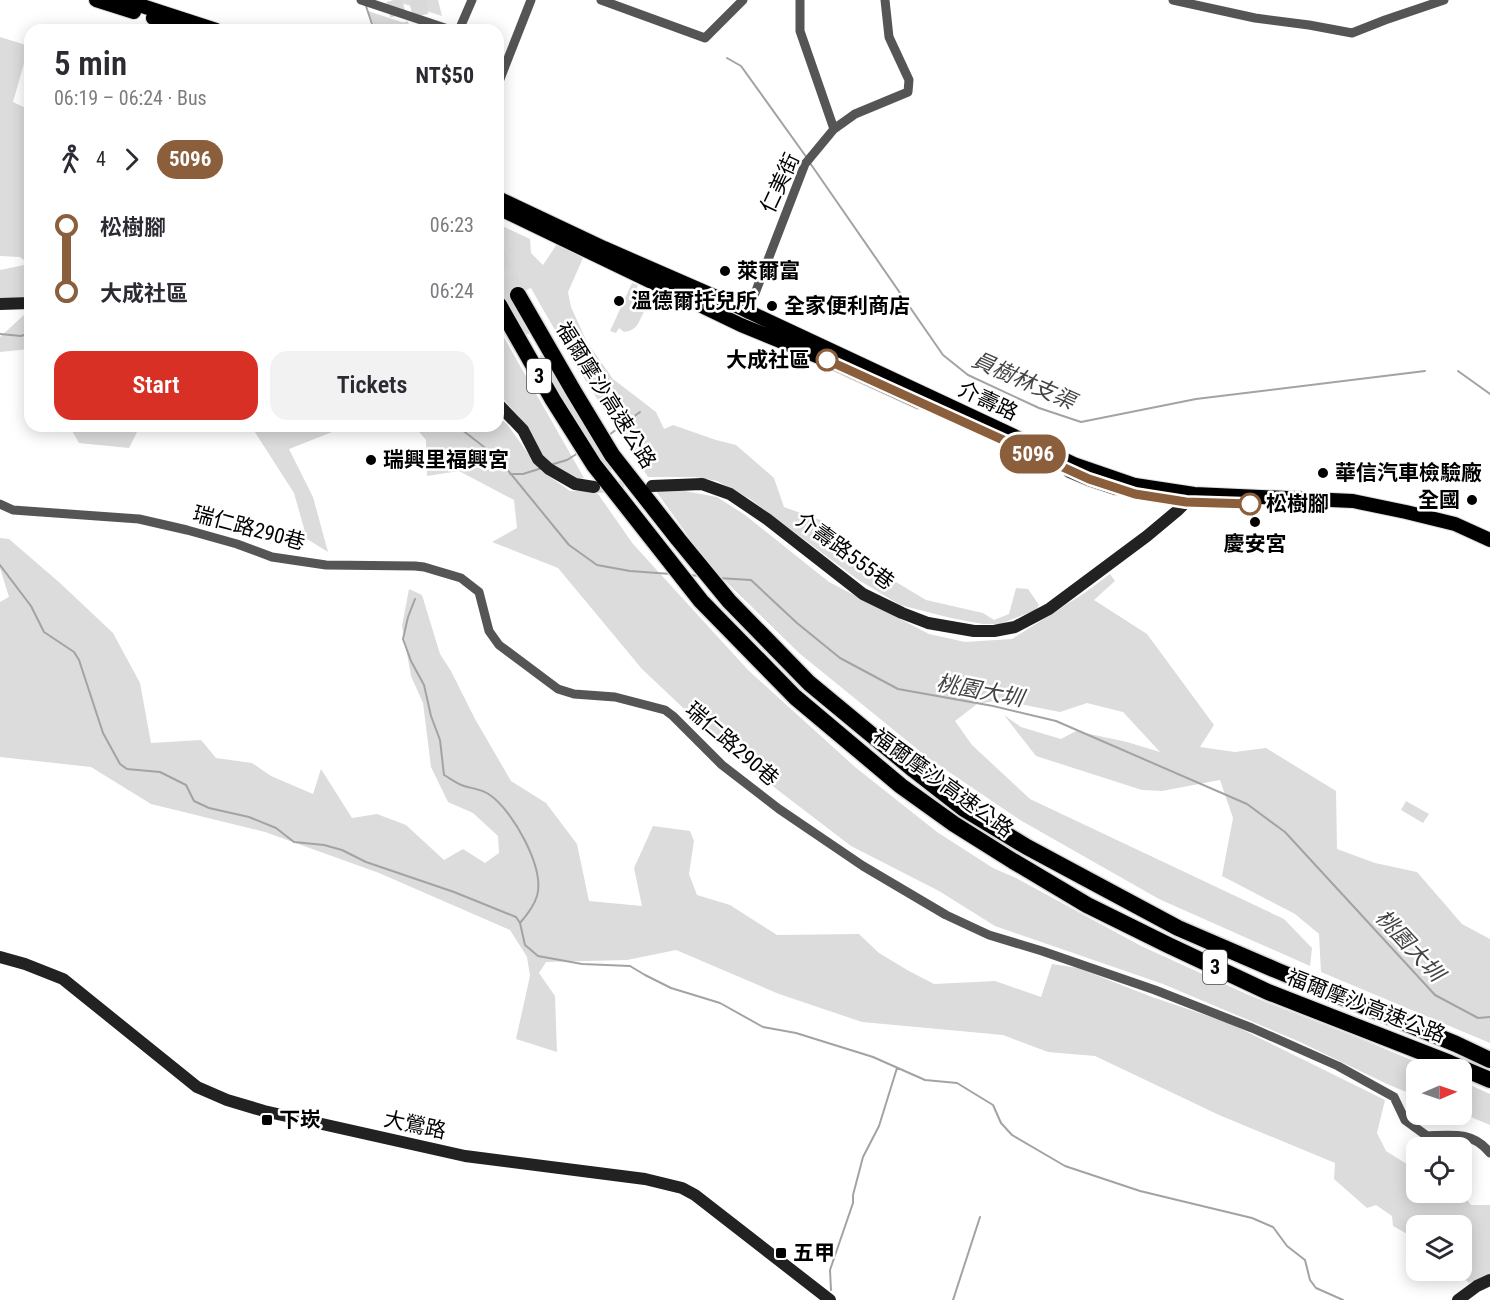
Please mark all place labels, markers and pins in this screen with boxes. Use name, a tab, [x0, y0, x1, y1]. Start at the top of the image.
place label: 萊爾富	[737, 259, 800, 283]
marker: 萊爾富	[718, 264, 732, 278]
place label: 溫德爾托兒所	[631, 289, 757, 313]
marker: 溫德爾托兒所	[612, 294, 626, 308]
place label: 全家便利商店	[784, 294, 910, 318]
marker: 全家便利商店	[765, 299, 779, 313]
place label: 大成社區	[726, 348, 810, 372]
marker: 大成社區	[816, 349, 838, 371]
place label: 瑞興里福興宮	[383, 448, 509, 472]
marker: 瑞興里福興宮	[364, 453, 378, 467]
place label: 華信汽車檢驗廠	[1335, 461, 1482, 485]
marker: 華信汽車檢驗廠	[1316, 466, 1330, 480]
place label: 全國	[1418, 488, 1460, 512]
place label: 松樹腳	[1266, 492, 1329, 516]
marker: 松樹腳	[1239, 493, 1261, 515]
marker: 全國	[1465, 493, 1479, 507]
marker: 慶安宮	[1248, 515, 1262, 529]
place label: 慶安宮	[1224, 532, 1287, 556]
place label: 下崁	[279, 1108, 321, 1132]
marker: 下崁	[260, 1113, 274, 1127]
place label: 五甲	[793, 1241, 835, 1265]
marker: 五甲	[774, 1246, 788, 1260]

